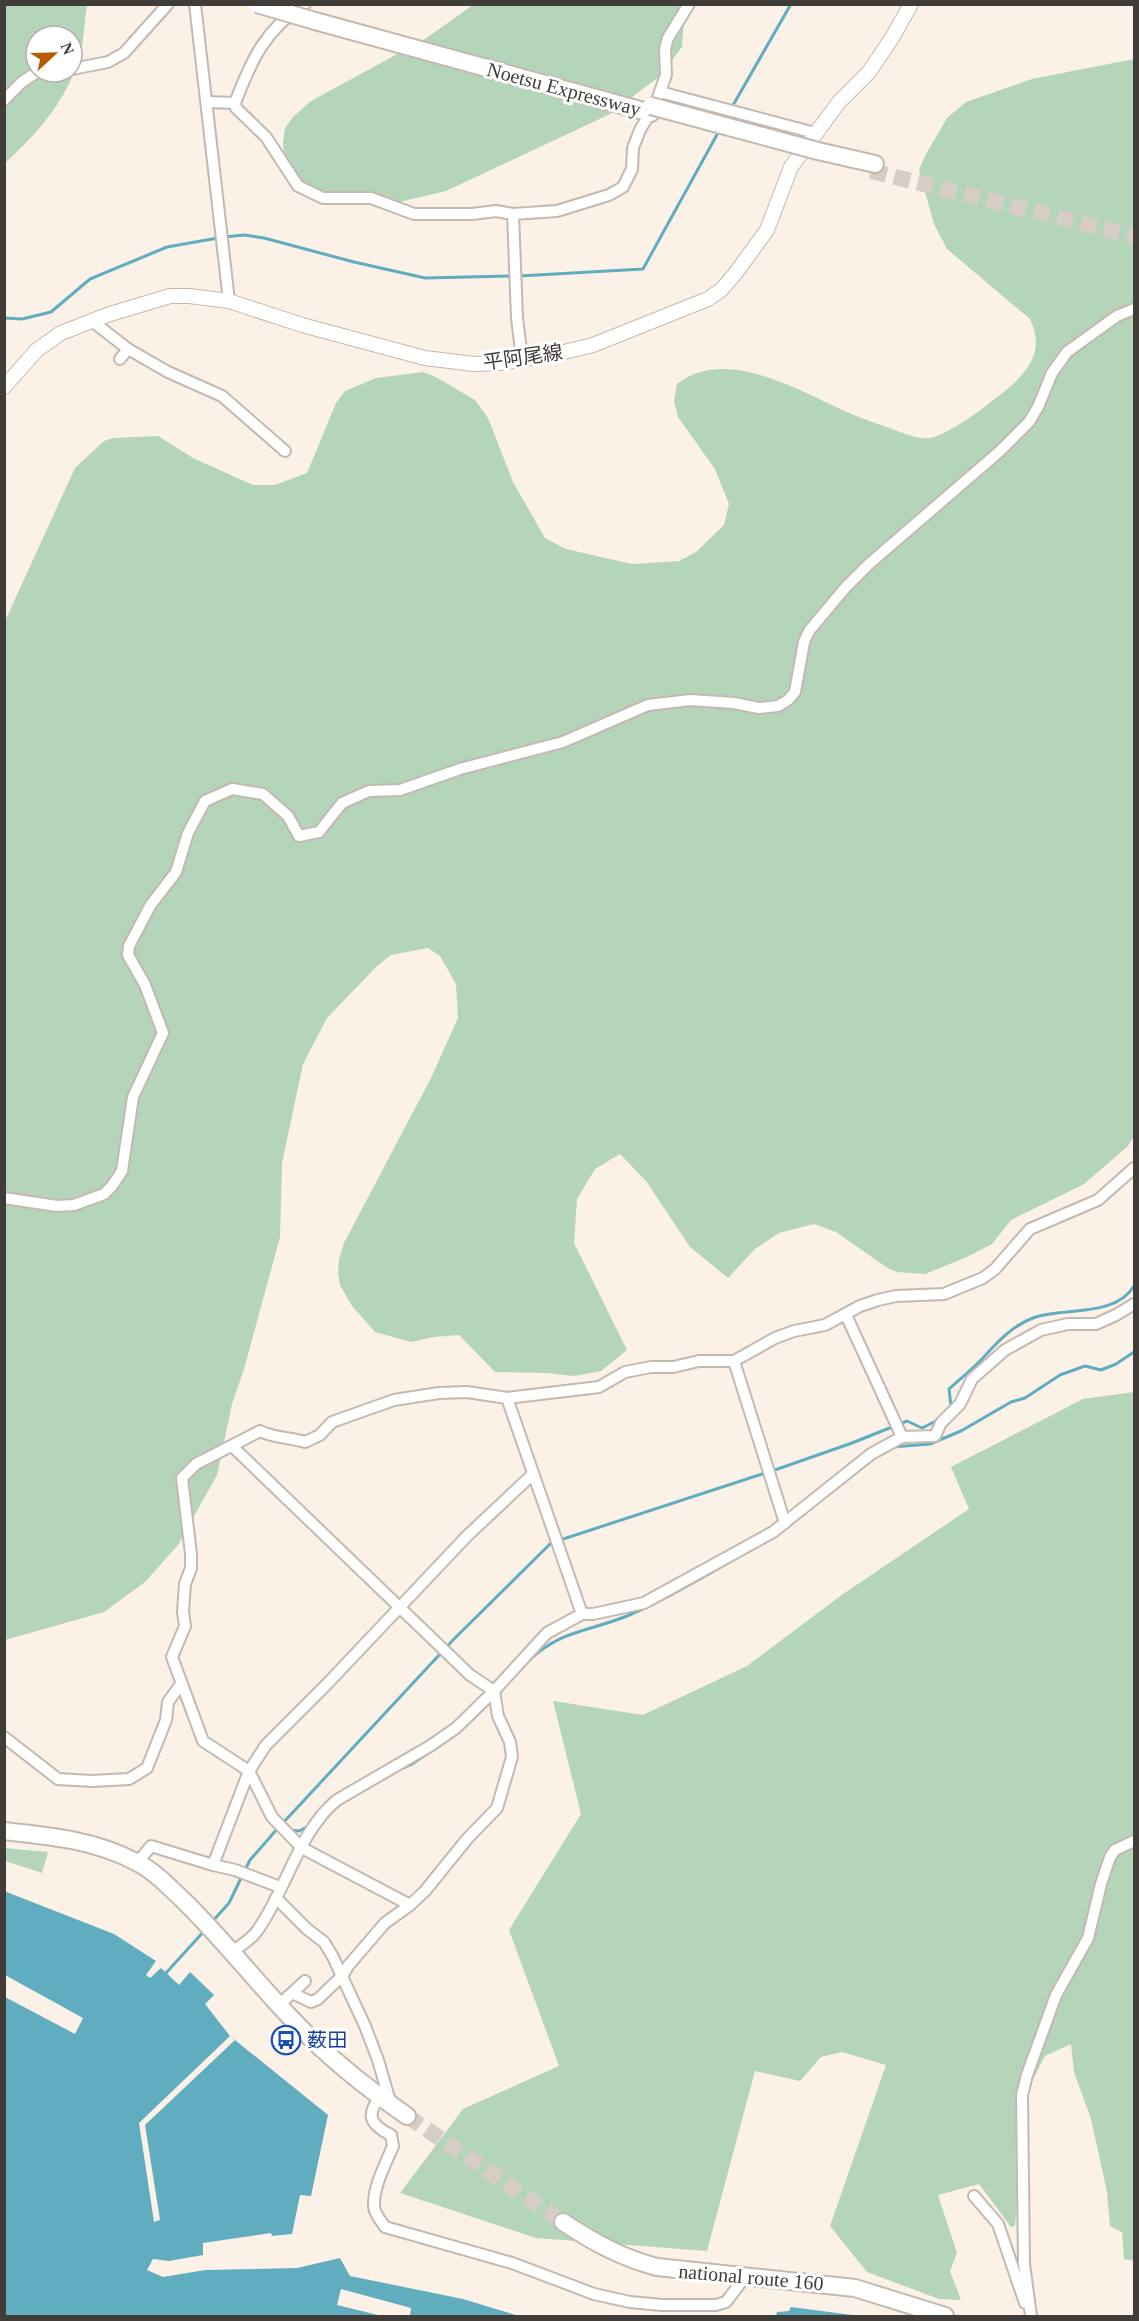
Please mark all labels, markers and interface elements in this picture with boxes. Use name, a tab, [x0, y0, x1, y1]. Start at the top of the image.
north arrow	[24, 24, 84, 84]
text: N	[57, 40, 78, 58]
street label: Noetsu Expressway	[484, 58, 643, 121]
street label: 平阿尾線	[482, 341, 564, 373]
bus stop icon: 薮田	[270, 2024, 302, 2056]
place label: 薮田	[307, 2029, 347, 2051]
street label: national route 160	[678, 2260, 824, 2294]

